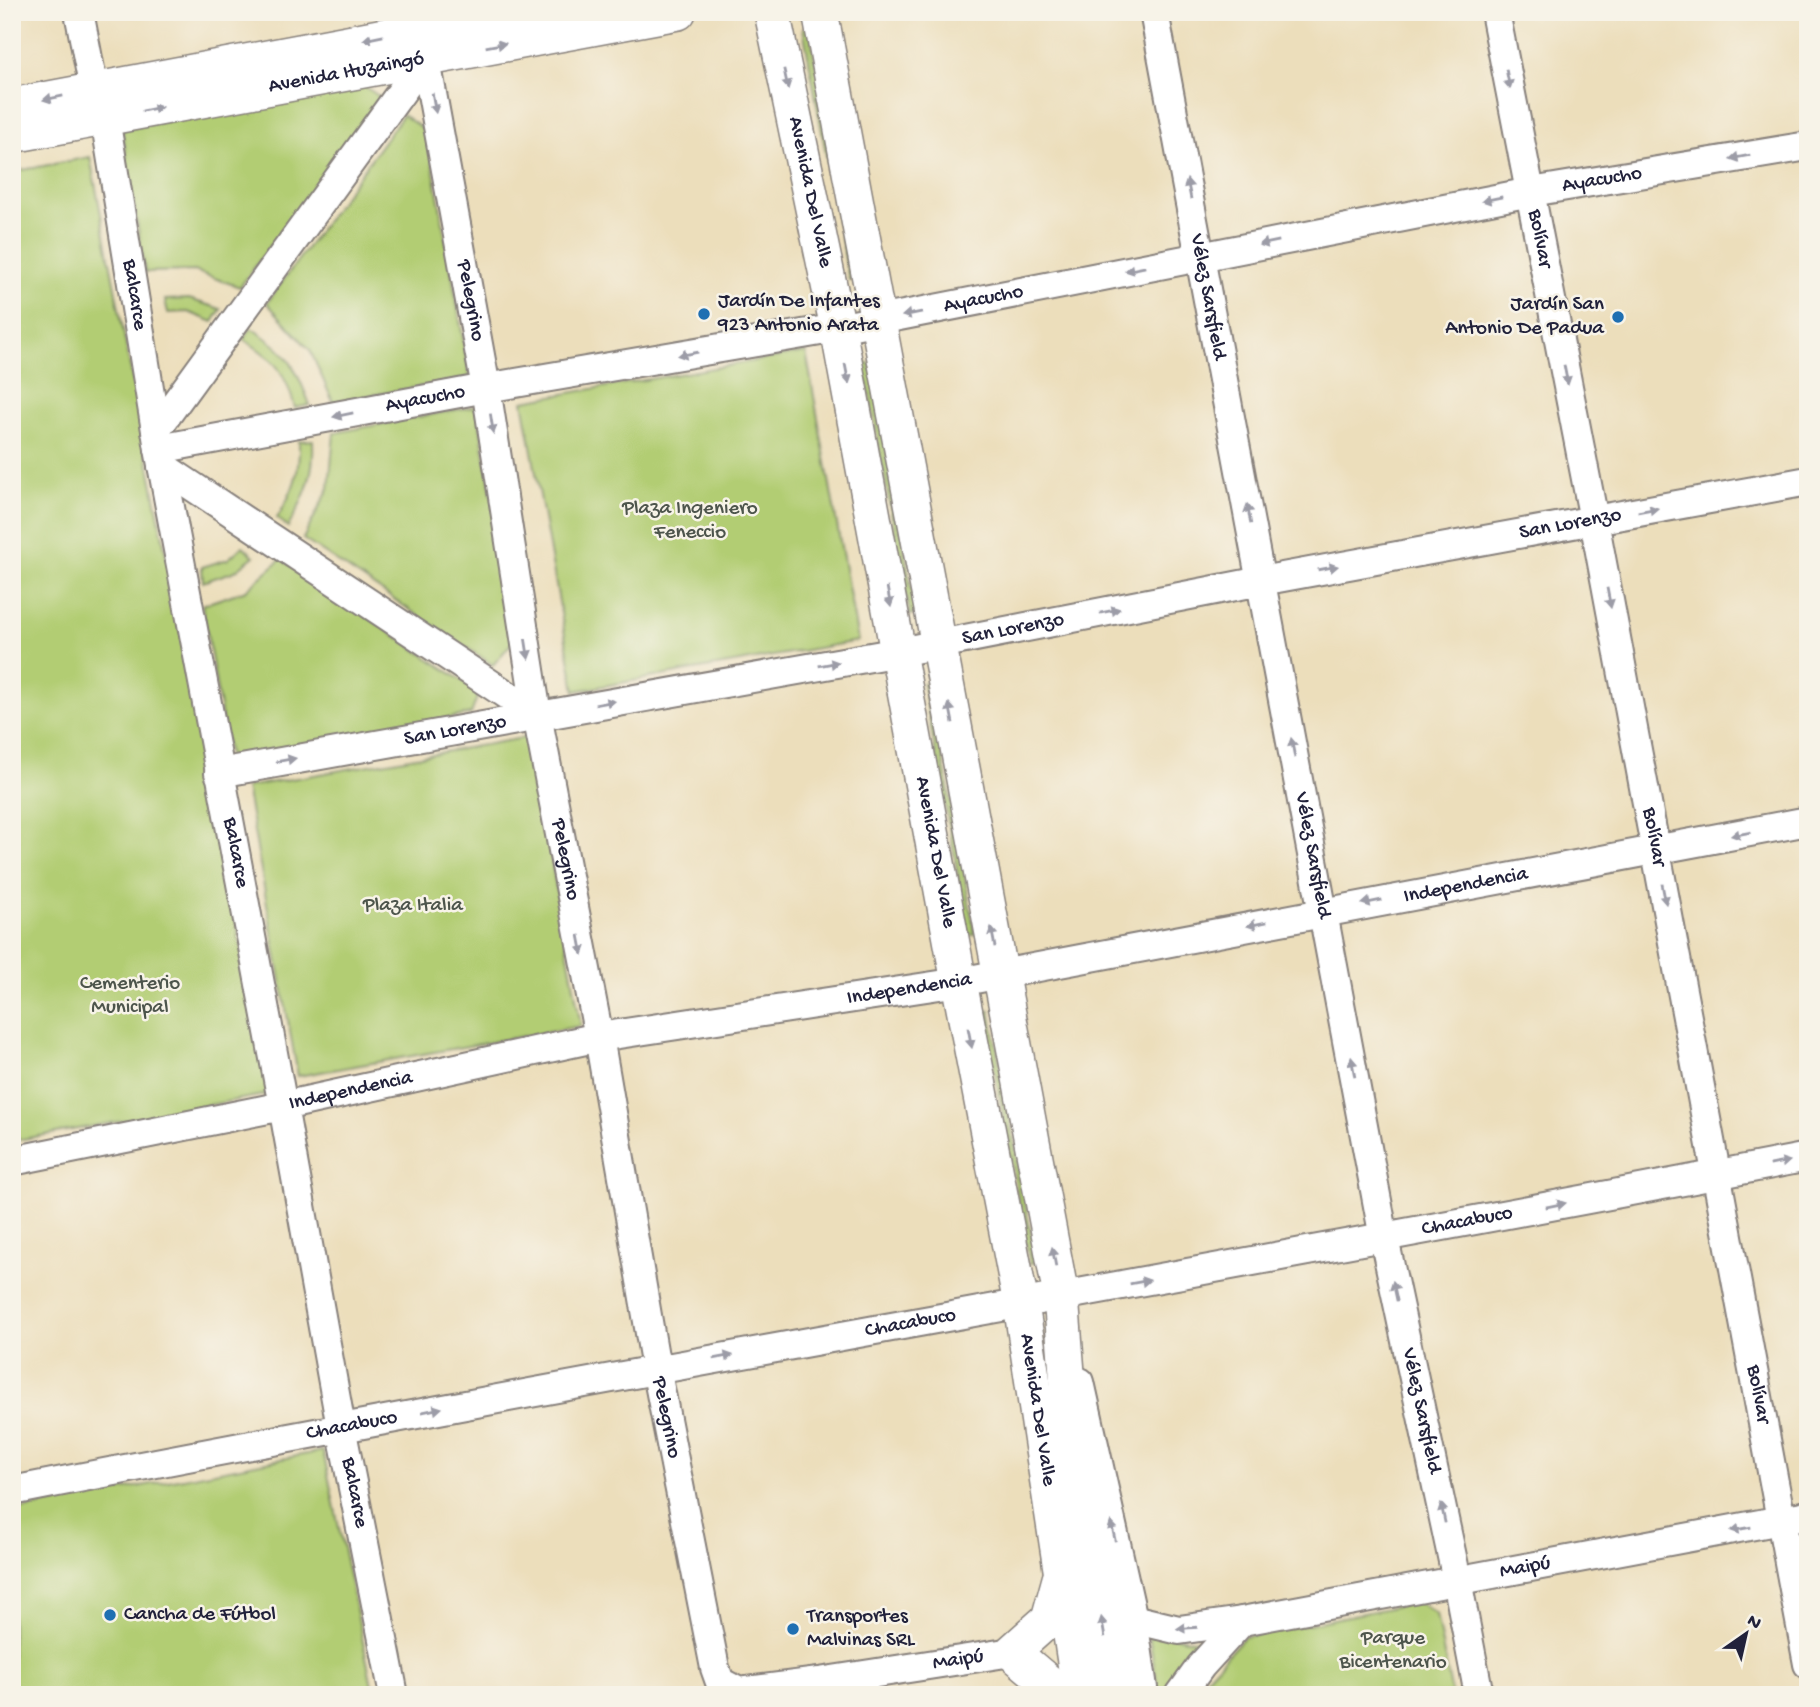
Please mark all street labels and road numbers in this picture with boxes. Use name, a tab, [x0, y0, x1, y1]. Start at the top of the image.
street label: Avenida Ituzaingó	[266, 47, 426, 100]
street label: Avenida Del Valle	[782, 114, 838, 271]
street label: Ayacucho	[1560, 161, 1644, 199]
street label: Bolívar	[1521, 206, 1557, 272]
street label: Vélez Sarsfield	[1183, 231, 1232, 364]
street label: Balcarce	[116, 257, 152, 333]
street label: Pelegrino	[450, 257, 490, 344]
street label: Ayacucho	[941, 279, 1026, 319]
street label: Ayacucho	[383, 380, 467, 419]
street label: San Lorenzo	[1517, 503, 1624, 546]
street label: San Lorenzo	[960, 607, 1066, 652]
street label: San Lorenzo	[402, 710, 508, 752]
street label: Avenida Del Valle	[909, 774, 961, 931]
street label: Vélez Sarsfield	[1288, 789, 1337, 922]
street label: Bolívar	[1635, 805, 1671, 870]
street label: Balcarce	[216, 814, 254, 891]
street label: Pelegrino	[545, 816, 585, 903]
street label: Independencia	[1402, 862, 1531, 910]
street label: Independencia	[845, 967, 975, 1011]
street label: Independencia	[287, 1065, 416, 1117]
street label: Chacabuco	[1420, 1201, 1515, 1242]
street label: Chacabuco	[863, 1303, 958, 1344]
street label: Avenida Del Valle	[1013, 1332, 1061, 1489]
street label: Vélez Sarsfield	[1395, 1345, 1447, 1477]
street label: Bolívar	[1740, 1362, 1776, 1427]
street label: Pelegrino	[645, 1374, 686, 1461]
street label: Chacabuco	[304, 1405, 400, 1447]
street label: Balcarce	[335, 1454, 373, 1531]
street label: Maipú	[1498, 1551, 1553, 1585]
street label: Maipú	[931, 1644, 985, 1677]

